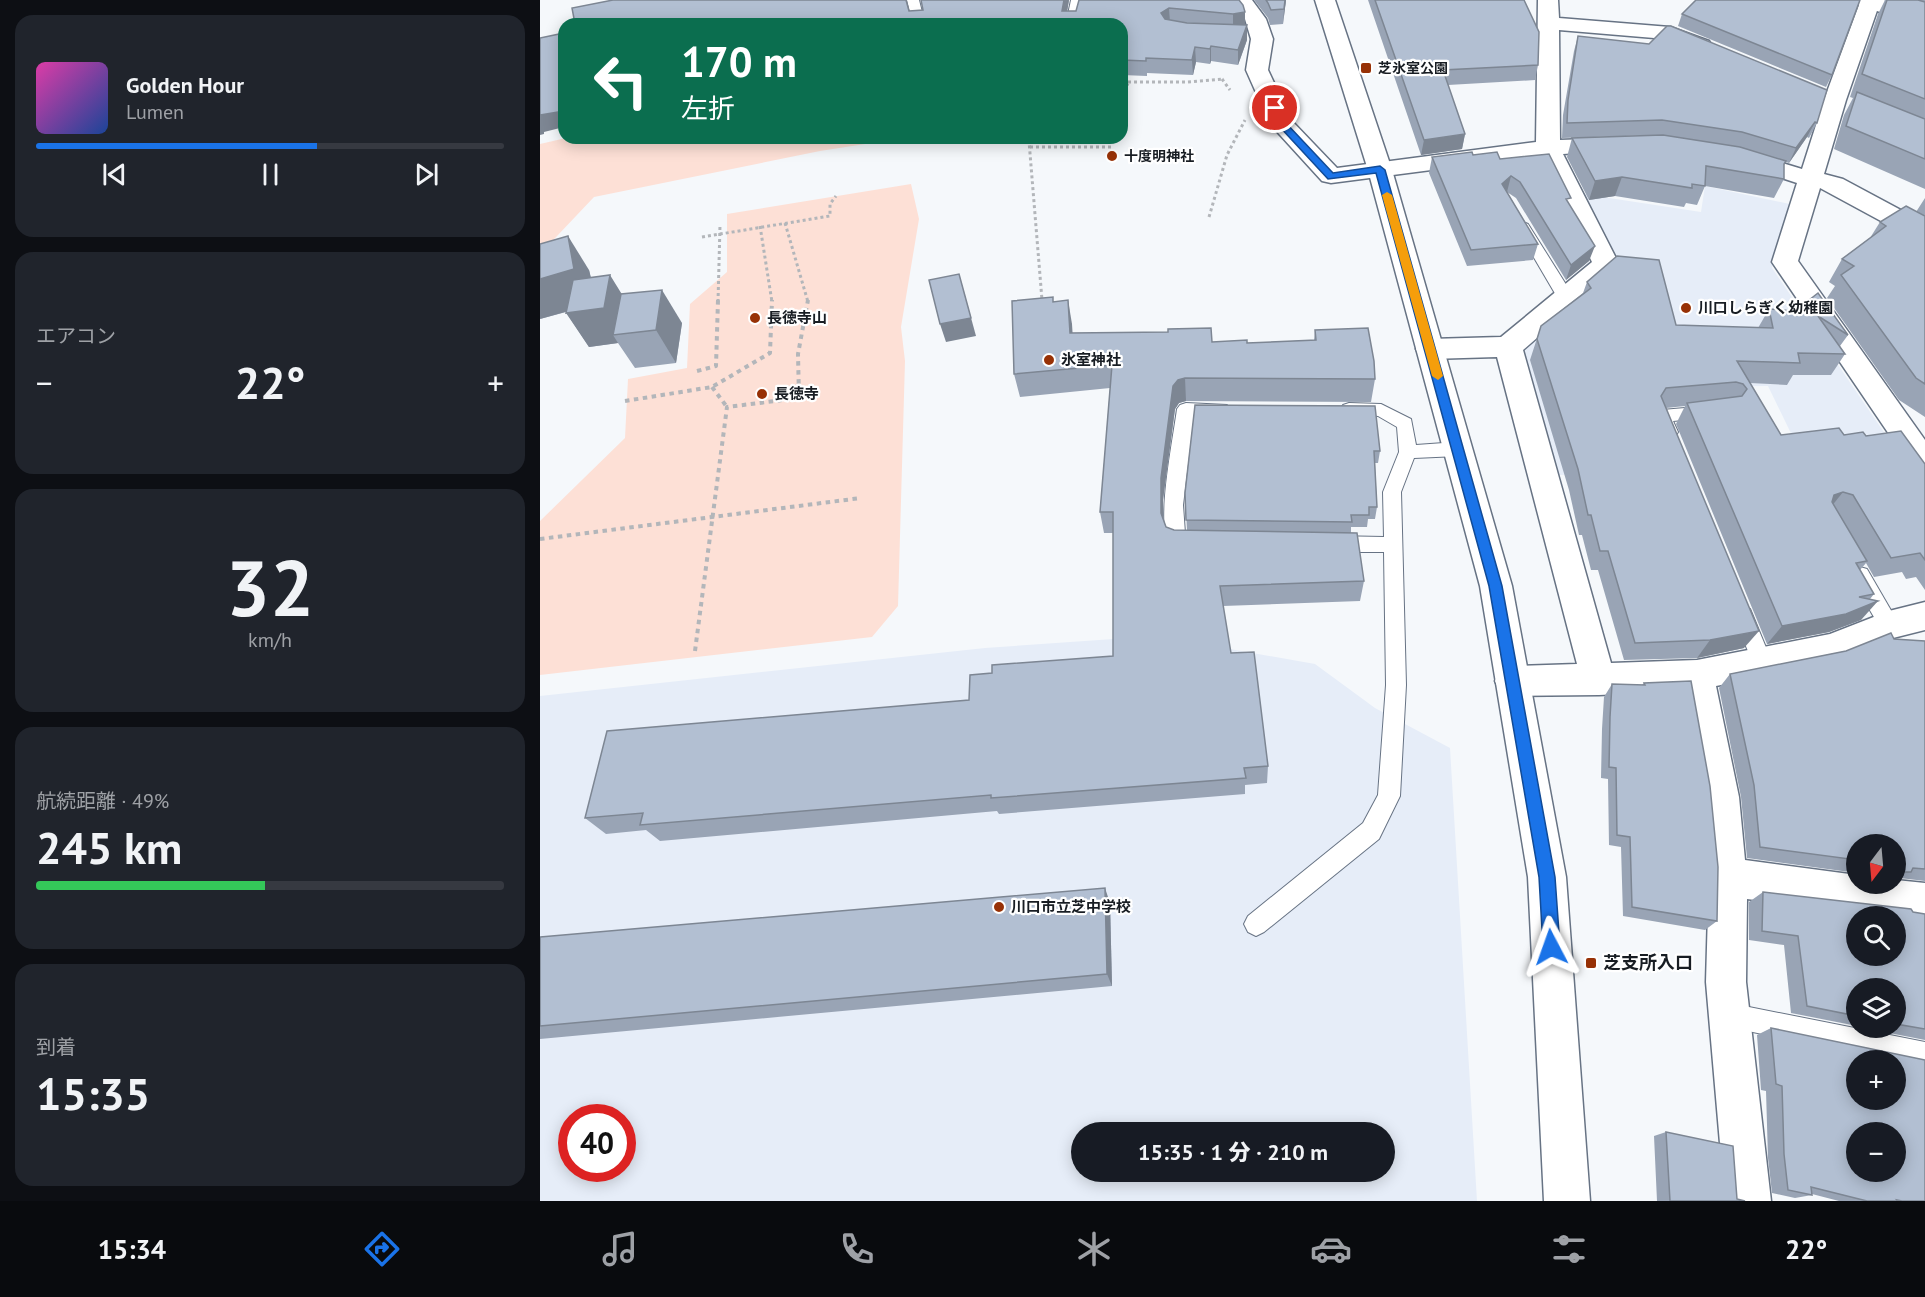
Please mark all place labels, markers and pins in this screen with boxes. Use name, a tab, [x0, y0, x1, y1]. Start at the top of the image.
place label: 芝氷室公園	[1378, 59, 1448, 77]
marker: 芝氷室公園	[1359, 61, 1373, 75]
pin	[1249, 82, 1300, 133]
place label: 十度明神社	[1124, 147, 1194, 165]
marker: 十度明神社	[1105, 149, 1119, 163]
place label: 川口しらぎく幼稚園	[1698, 298, 1833, 317]
marker: 川口しらぎく幼稚園	[1679, 301, 1693, 315]
place label: 長徳寺山	[767, 308, 827, 327]
marker: 長徳寺山	[748, 311, 762, 325]
place label: 氷室神社	[1061, 350, 1121, 369]
marker: 氷室神社	[1042, 353, 1056, 367]
place label: 長徳寺	[774, 384, 819, 403]
marker: 長徳寺	[755, 387, 769, 401]
place label: 川口市立芝中学校	[1011, 897, 1131, 916]
marker: 川口市立芝中学校	[992, 900, 1006, 914]
place label: 芝支所入口	[1603, 951, 1693, 974]
marker: 芝支所入口	[1584, 956, 1598, 970]

